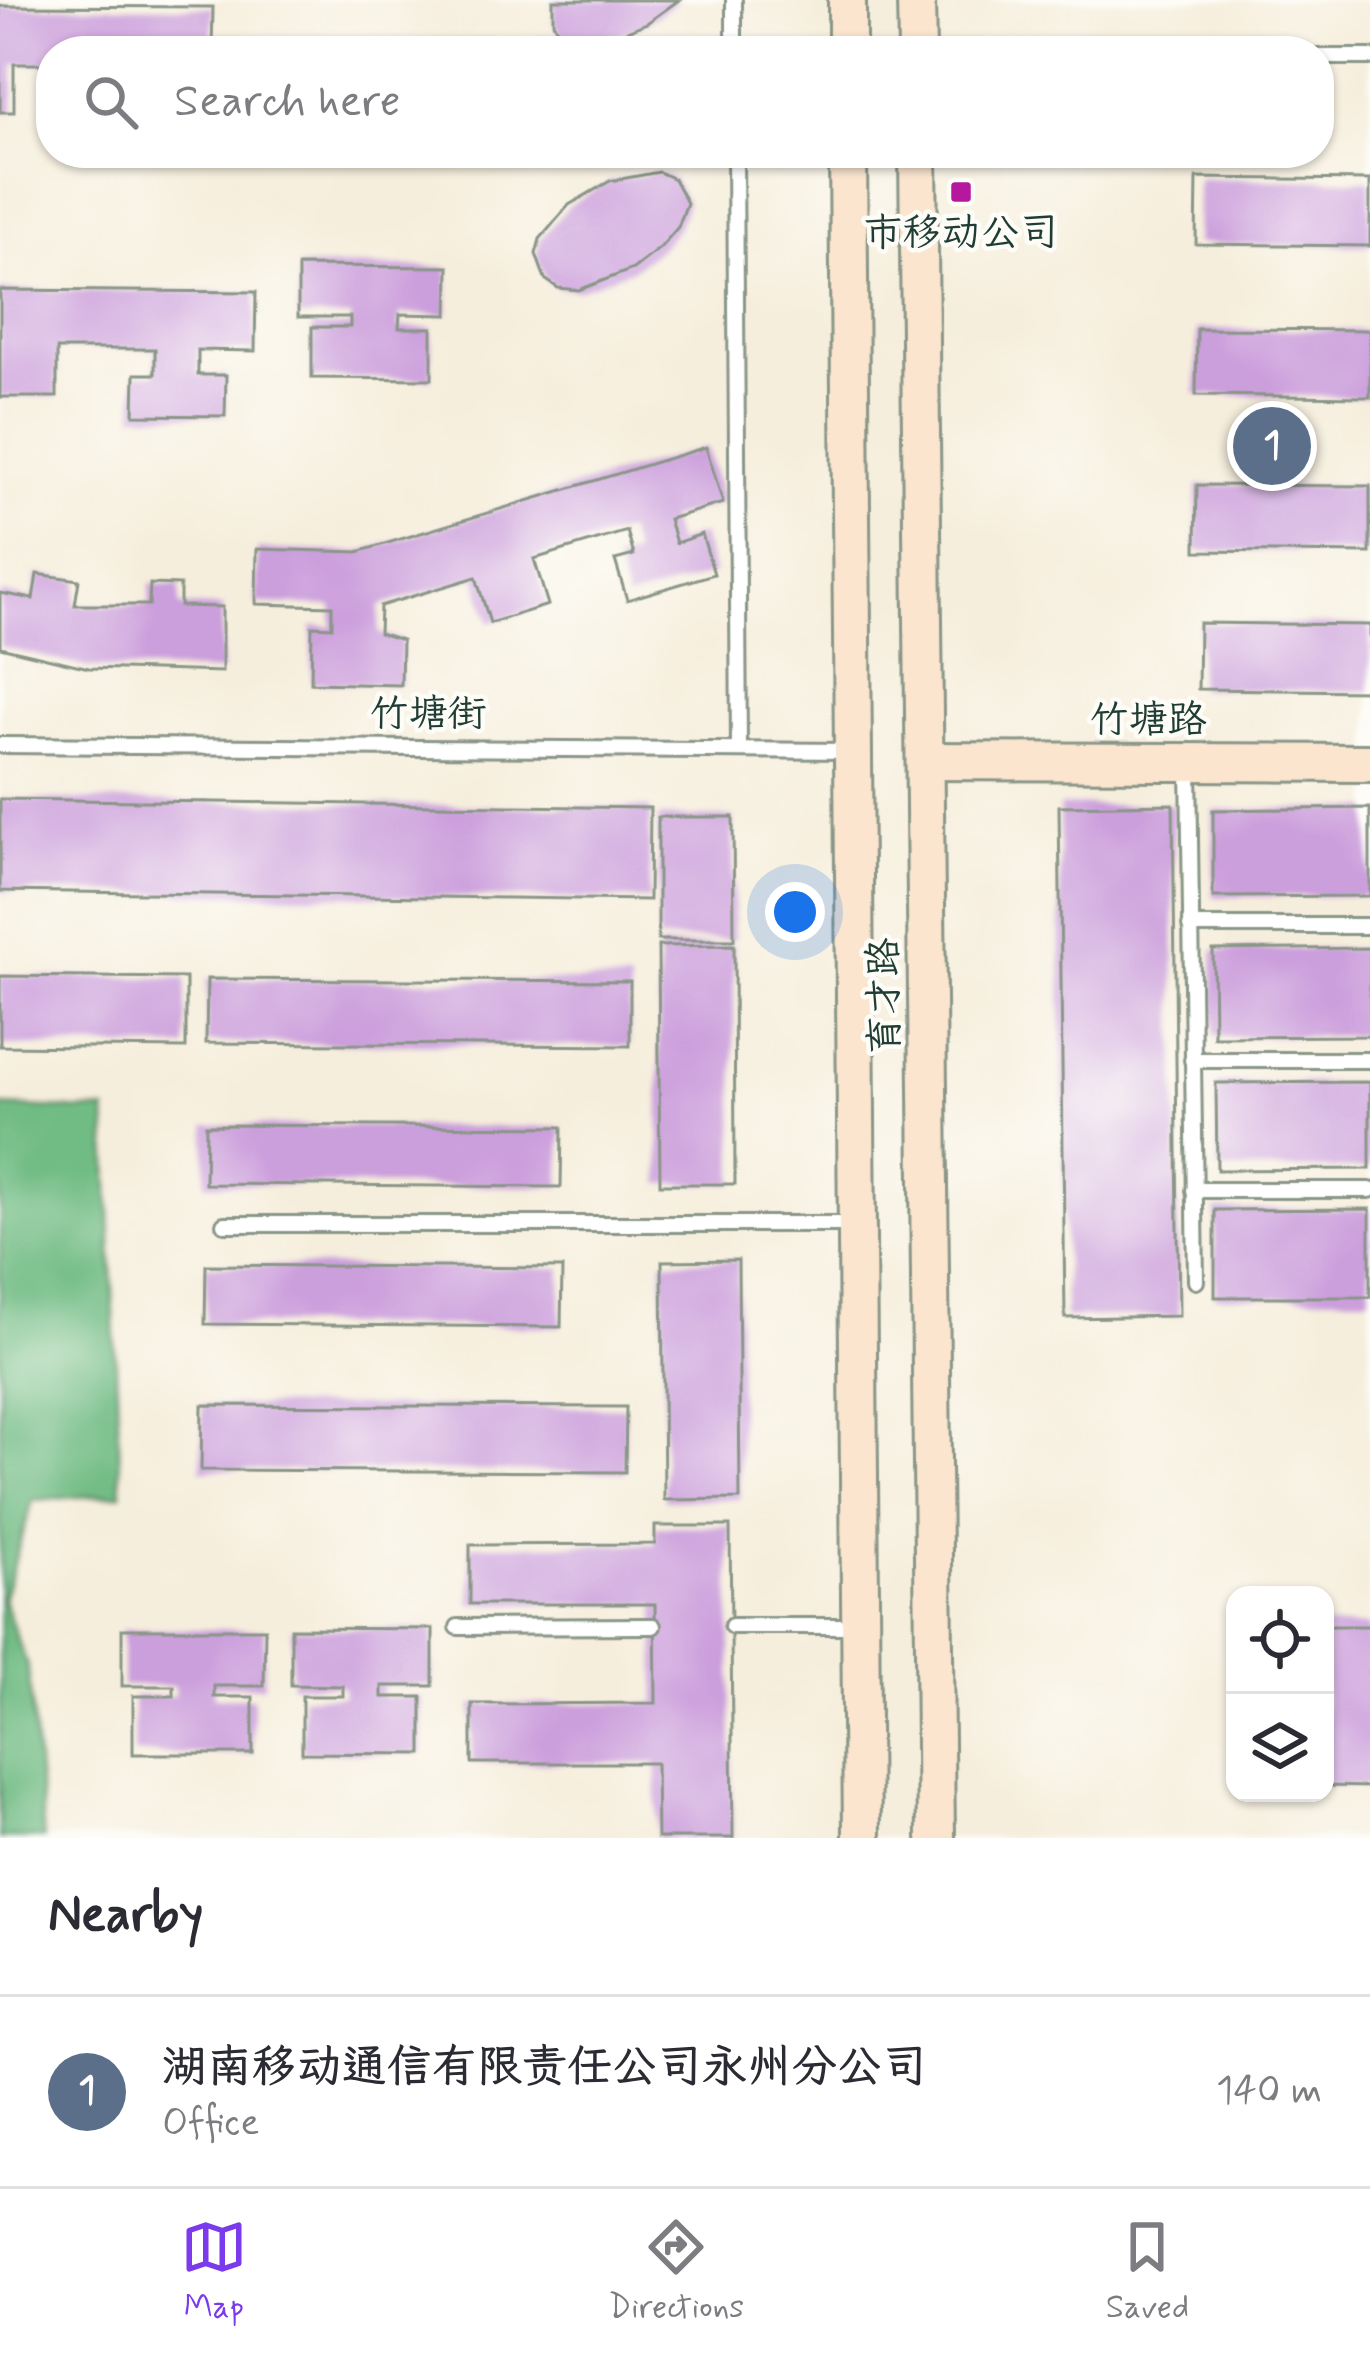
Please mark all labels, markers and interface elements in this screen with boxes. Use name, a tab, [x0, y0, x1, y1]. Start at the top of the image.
search box	[36, 36, 1334, 168]
icon: search	[78, 69, 144, 135]
text: Search here	[174, 73, 401, 132]
marker: 市移动公司	[948, 179, 974, 205]
place label: 市移动公司	[863, 209, 1059, 260]
pin: 1	[1233, 401, 1311, 491]
street label: 竹塘街	[369, 690, 487, 741]
street label: 竹塘路	[1089, 696, 1207, 747]
your location	[765, 882, 825, 942]
street label: 育才路	[859, 937, 913, 1055]
map controls	[1226, 1586, 1334, 1802]
button: locate	[1226, 1586, 1334, 1694]
button: layers	[1226, 1694, 1334, 1802]
text: Nearby	[48, 1883, 203, 1949]
text: 湖南移动通信有限责任公司永州分公司	[162, 2039, 927, 2098]
text: 1	[78, 2066, 96, 2117]
text: 140 m	[1216, 2066, 1322, 2117]
text: Office	[162, 2098, 259, 2149]
tab: Map	[181, 2214, 247, 2330]
tab: Directions	[608, 2214, 744, 2330]
tab: Saved	[1106, 2214, 1189, 2330]

